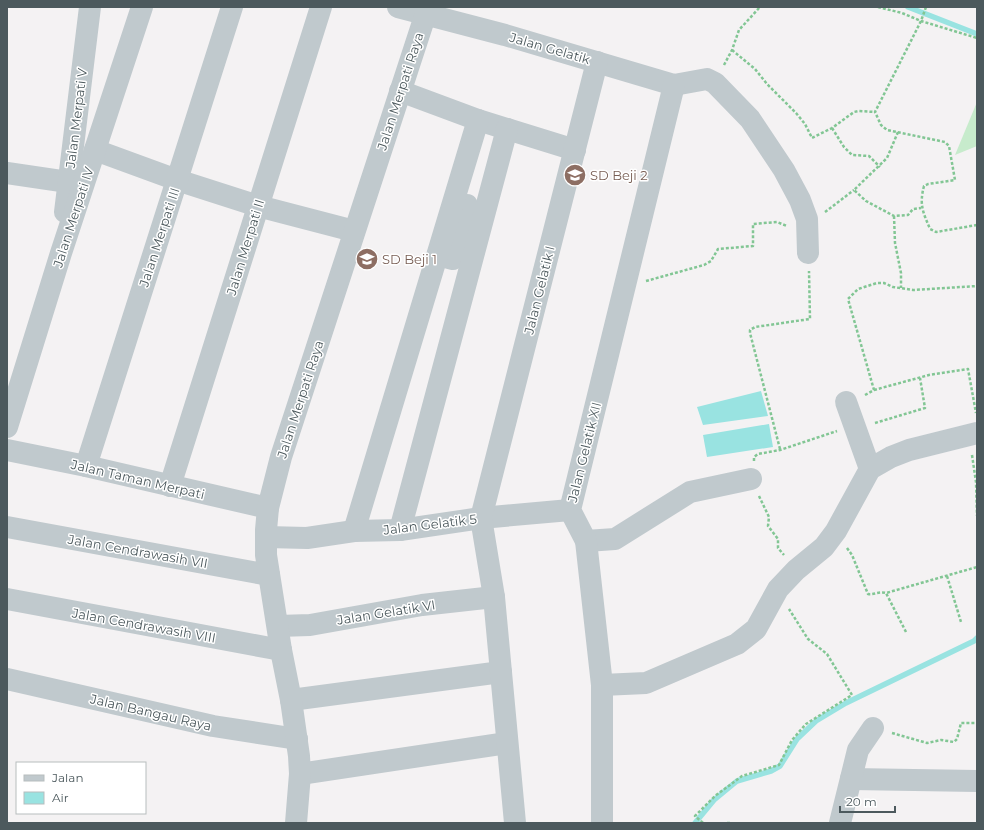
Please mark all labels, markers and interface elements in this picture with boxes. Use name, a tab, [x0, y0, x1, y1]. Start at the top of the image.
street label: Jalan Gelatik	[507, 29, 592, 67]
street label: Jalan Merpati Raya	[373, 30, 427, 153]
street label: Jalan Merpati V	[62, 66, 90, 170]
school or university icon: SD Beji 2	[562, 162, 588, 188]
street label: Jalan Merpati IV	[49, 164, 97, 270]
place label: SD Beji 2	[590, 167, 648, 183]
street label: Jalan Merpati III	[135, 185, 183, 290]
street label: Jalan Merpati II	[223, 197, 267, 298]
street label: Jalan Gelatik I	[520, 244, 558, 337]
school or university icon: SD Beji 1	[354, 246, 380, 272]
place label: SD Beji 1	[382, 251, 437, 267]
street label: Jalan Merpati Raya	[273, 338, 327, 461]
street label: Jalan Gelatik XII	[564, 400, 604, 505]
street label: Jalan Taman Merpati	[69, 456, 206, 502]
street label: Jalan Gelatik 5	[381, 510, 478, 538]
street label: Jalan Cendrawasih VII	[66, 531, 209, 571]
street label: Jalan Gelatik VI	[335, 596, 436, 628]
street label: Jalan Cendrawasih VIII	[70, 604, 217, 646]
street label: Jalan Bangau Raya	[88, 690, 213, 734]
legend	[16, 762, 146, 814]
text: Jalan	[51, 770, 84, 785]
scale bar	[840, 788, 895, 814]
text: Air	[52, 790, 69, 805]
text: 20 m	[846, 794, 877, 809]

